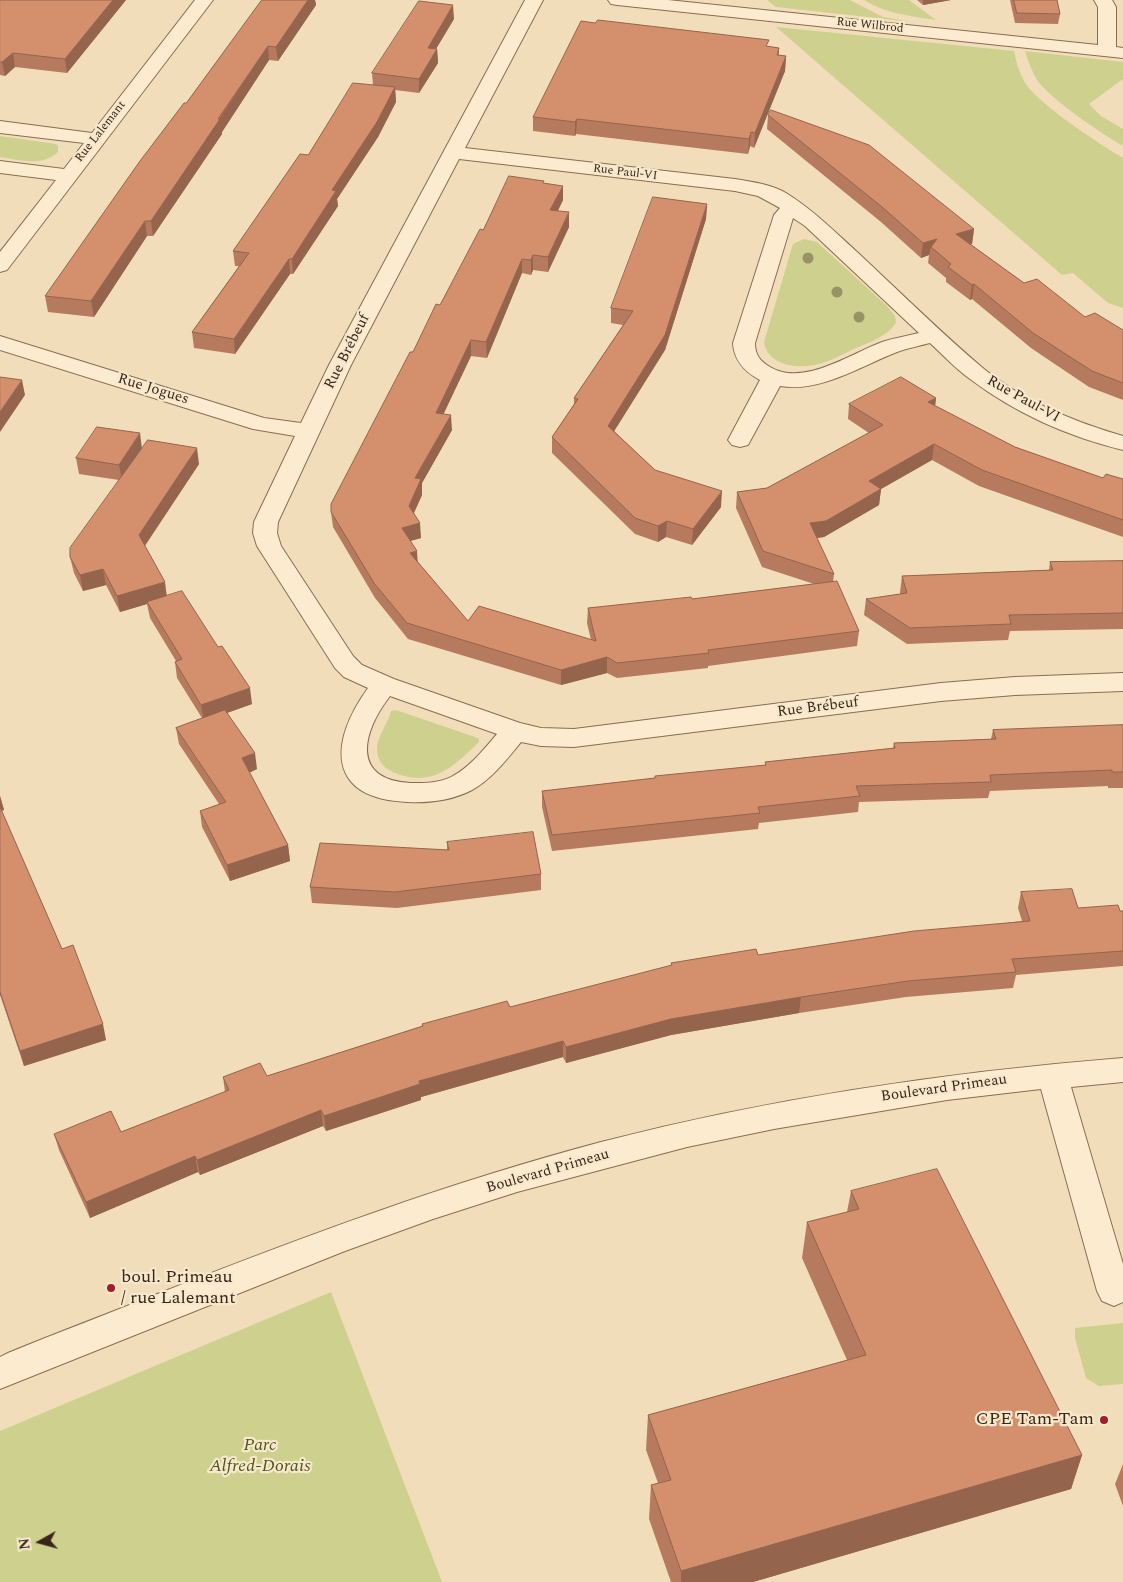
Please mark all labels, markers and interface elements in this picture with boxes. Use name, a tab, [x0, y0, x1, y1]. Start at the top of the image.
street label: Rue Wilbrod	[836, 15, 904, 37]
street label: Rue Lalemant	[73, 99, 129, 165]
street label: Rue Paul-VI	[592, 162, 658, 184]
street label: Rue Brébeuf	[321, 312, 375, 392]
street label: Rue Jogues	[115, 371, 191, 409]
street label: Rue Paul-VI	[983, 373, 1063, 427]
street label: Rue Brébeuf	[776, 694, 860, 722]
street label: Boulevard Primeau	[880, 1071, 1008, 1107]
street label: Boulevard Primeau	[485, 1146, 611, 1198]
place label: boul. Primeau / rue Lalemant	[121, 1267, 236, 1310]
marker: boul. Primeau / rue Lalemant	[105, 1282, 117, 1294]
place label: CPE Tam-Tam	[976, 1409, 1094, 1431]
marker: CPE Tam-Tam	[1098, 1414, 1110, 1426]
park label: Parc Alfred-Dorais	[210, 1435, 310, 1478]
north arrow	[15, 1517, 65, 1567]
text: N	[13, 1537, 36, 1551]

